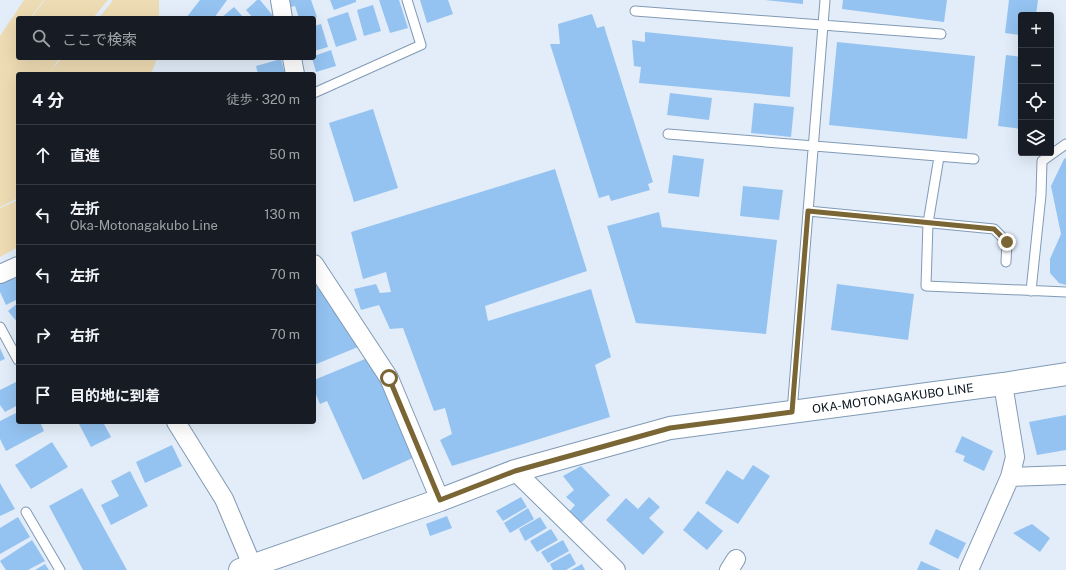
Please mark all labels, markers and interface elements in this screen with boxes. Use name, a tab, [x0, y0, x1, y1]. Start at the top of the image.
map controls	[1018, 12, 1054, 156]
button: +	[1018, 12, 1054, 48]
search box	[16, 16, 316, 60]
icon: search	[30, 27, 52, 49]
text: ここで検索	[62, 31, 137, 48]
button: −	[1018, 48, 1054, 84]
button: locate	[1018, 84, 1054, 120]
text: 4 分	[32, 90, 64, 110]
text: 徒歩 · 320 m	[226, 92, 300, 107]
button: layers	[1018, 120, 1054, 156]
icon: ahead	[32, 144, 54, 166]
text: 直進	[70, 147, 100, 164]
text: 50 m	[269, 147, 300, 162]
text: 左折	[70, 200, 100, 217]
icon: left	[32, 204, 54, 226]
text: 130 m	[264, 207, 300, 222]
text: Oka-Motonagakubo Line	[70, 218, 218, 233]
route end	[998, 233, 1016, 251]
icon: left	[32, 264, 54, 286]
text: 左折	[70, 267, 100, 284]
text: 70 m	[270, 267, 300, 282]
icon: right	[32, 324, 54, 346]
text: 右折	[70, 327, 100, 344]
text: 70 m	[270, 327, 300, 342]
route start	[380, 369, 398, 387]
street label: OKA-MOTONAGAKUBO LINE	[811, 381, 975, 416]
icon: arrive	[32, 384, 54, 406]
text: 目的地に到着	[70, 387, 160, 404]

